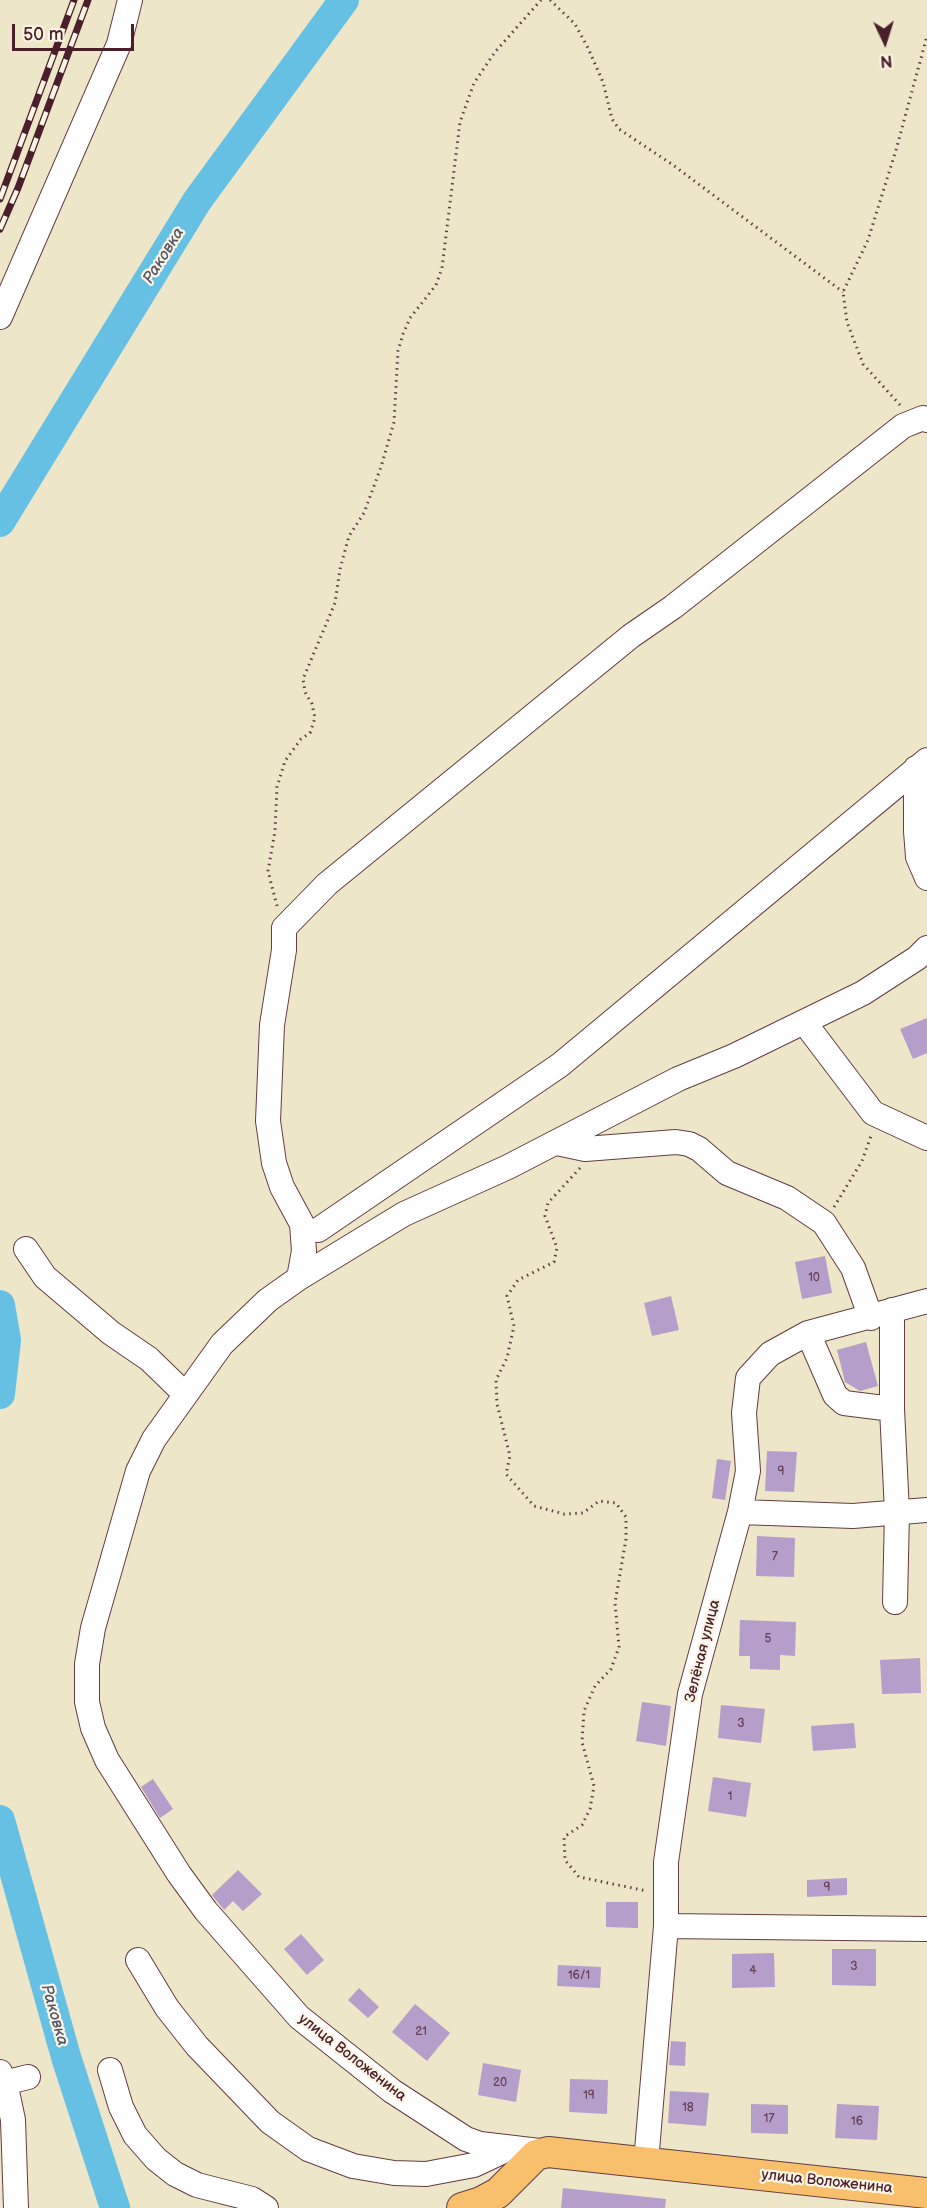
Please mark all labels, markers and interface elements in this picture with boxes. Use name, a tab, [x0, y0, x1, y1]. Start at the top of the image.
scale bar	[15, 12, 136, 50]
north arrow	[855, 12, 915, 72]
text: 50 m	[23, 24, 64, 45]
text: N	[880, 51, 893, 70]
water label: Раковка	[139, 224, 189, 288]
house number: 10	[808, 1271, 820, 1285]
house number: 9	[778, 1465, 784, 1479]
house number: 7	[772, 1550, 778, 1564]
street label: Зелёная улица	[682, 1598, 724, 1704]
house number: 5	[765, 1632, 771, 1646]
house number: 3	[737, 1717, 745, 1731]
house number: 1	[728, 1790, 732, 1804]
house number: 9	[824, 1881, 830, 1895]
house number: 3	[850, 1960, 858, 1974]
house number: 4	[749, 1964, 757, 1978]
house number: 16/1	[568, 1969, 590, 1983]
water label: Раковка	[36, 1982, 72, 2048]
street label: улица Воложенина	[294, 2010, 410, 2106]
house number: 21	[415, 2025, 427, 2039]
house number: 20	[493, 2076, 507, 2090]
house number: 19	[583, 2089, 595, 2103]
house number: 18	[682, 2101, 694, 2115]
house number: 17	[764, 2112, 774, 2126]
house number: 16	[851, 2115, 863, 2129]
street label: улица Воложенина	[760, 2166, 894, 2198]

